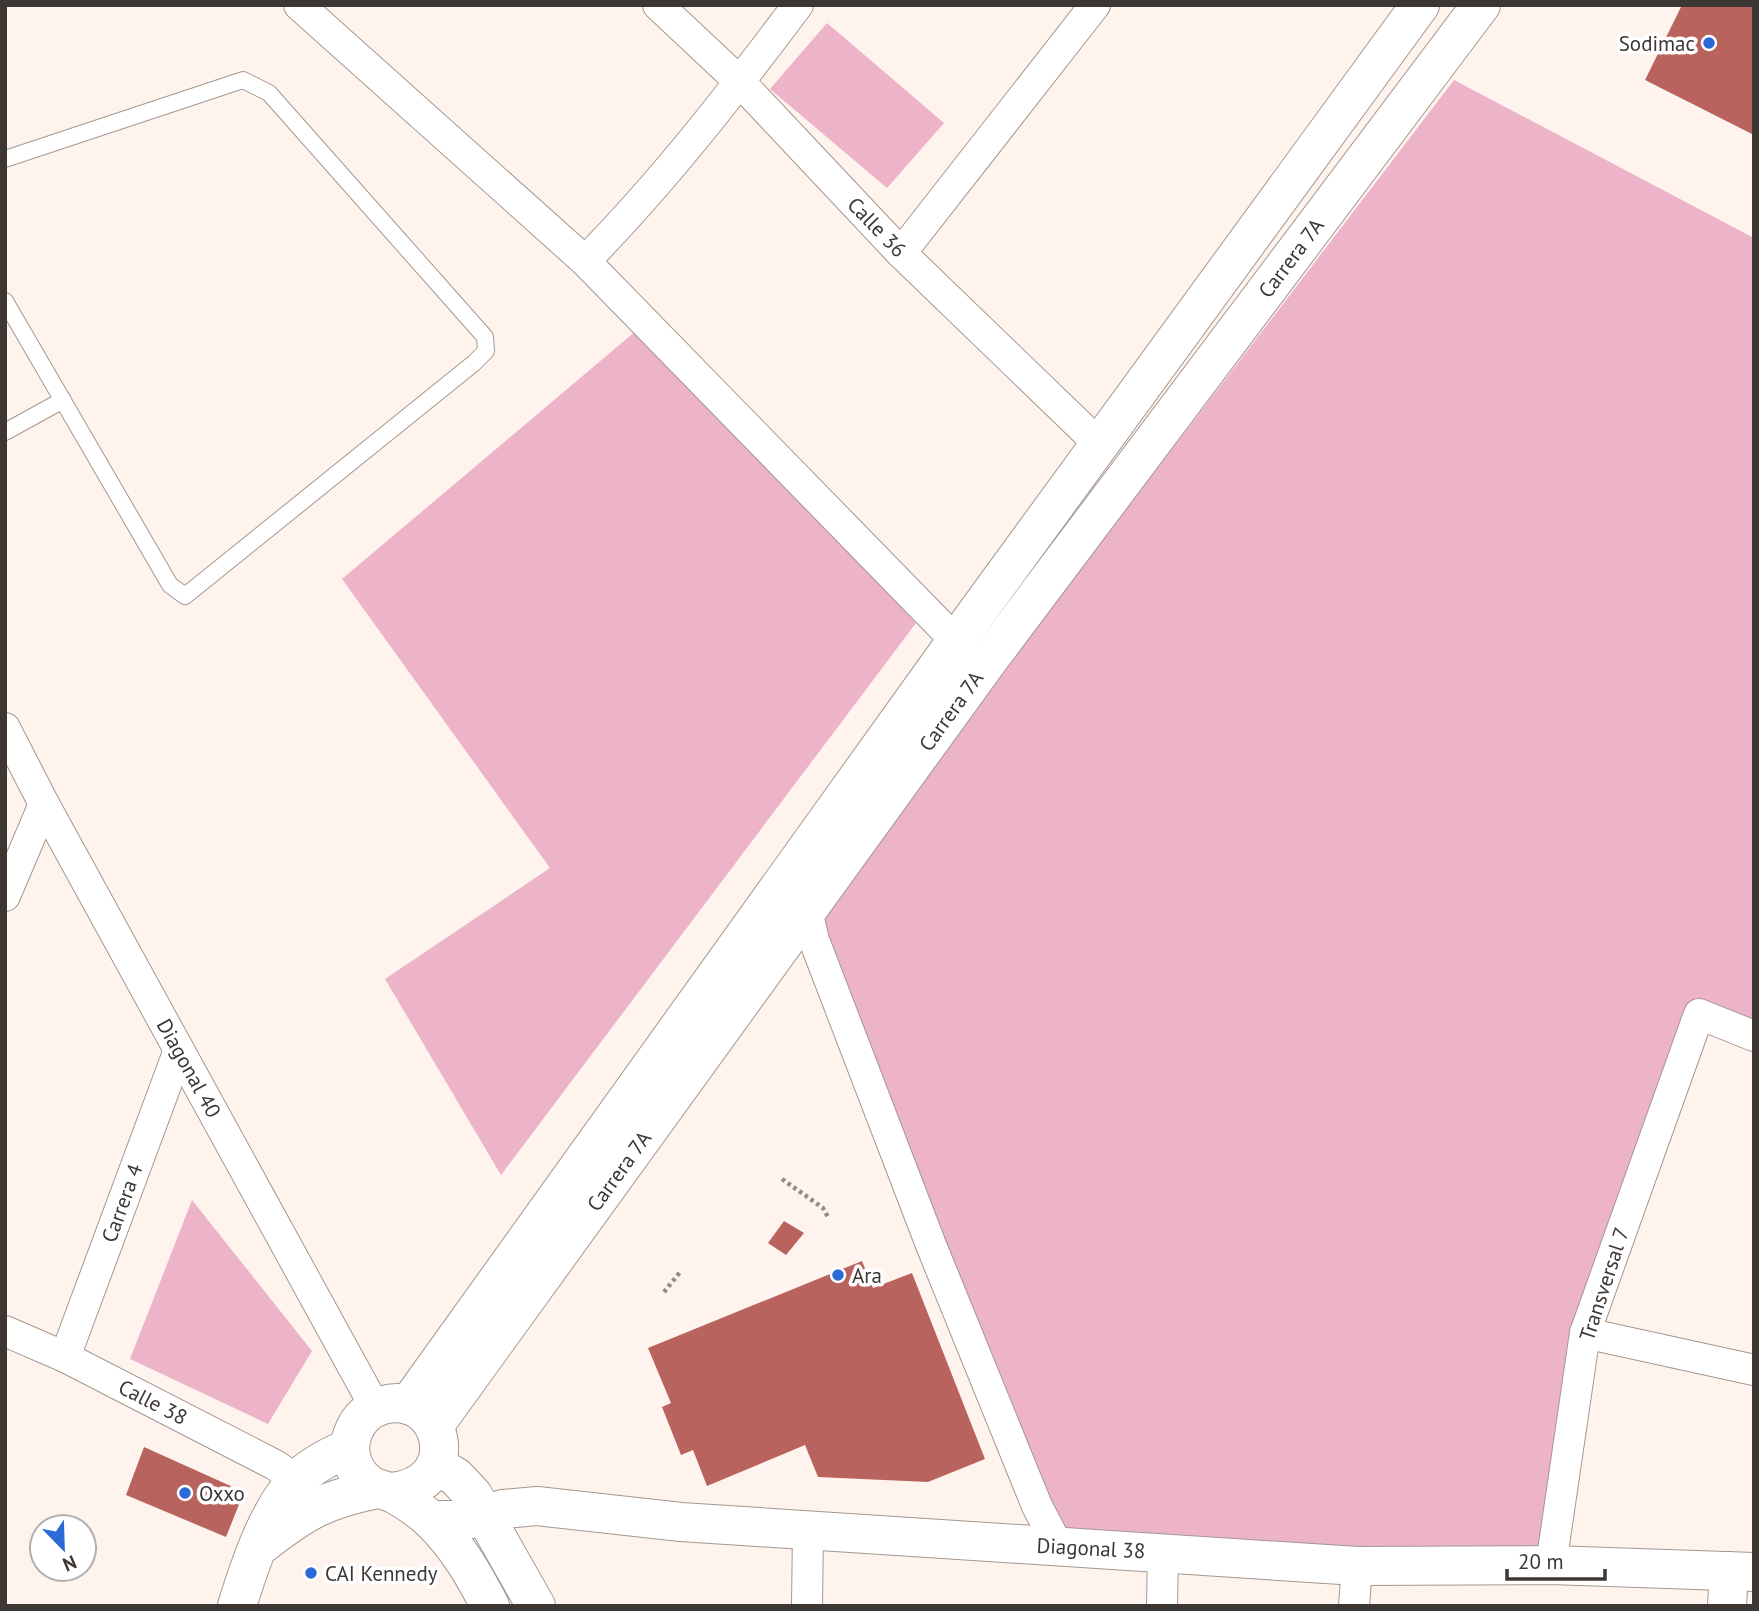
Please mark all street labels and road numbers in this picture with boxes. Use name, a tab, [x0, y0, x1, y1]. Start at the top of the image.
street label: Calle 36	[842, 191, 912, 263]
street label: Carrera 7A	[1252, 212, 1330, 303]
street label: Carrera 7A	[913, 665, 990, 756]
street label: Diagonal 40	[151, 1014, 227, 1122]
street label: Carrera 7A	[581, 1125, 658, 1216]
street label: Carrera 4	[95, 1160, 149, 1246]
street label: Transversal 7	[1573, 1224, 1635, 1344]
street label: Calle 38	[114, 1373, 192, 1431]
street label: Diagonal 38	[1036, 1532, 1146, 1564]

